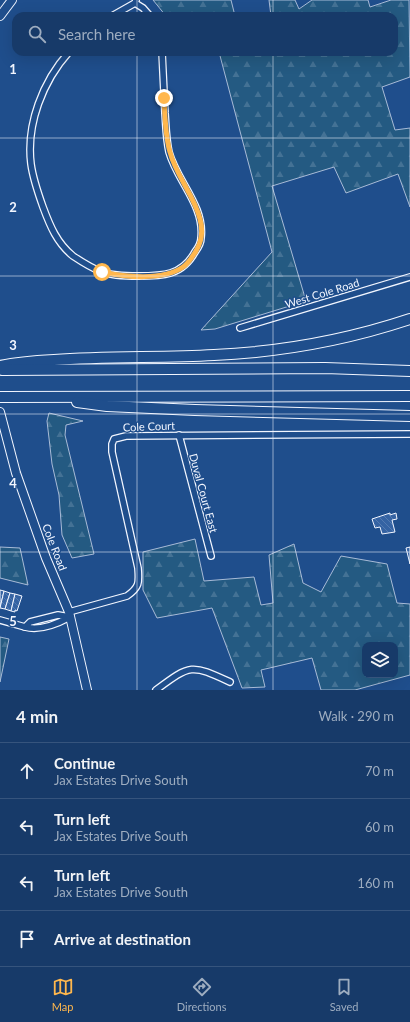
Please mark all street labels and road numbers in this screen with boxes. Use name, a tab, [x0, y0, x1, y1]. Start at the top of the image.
street label: West Cole Road	[283, 275, 361, 311]
street label: Cole Court	[123, 419, 175, 433]
street label: Duval Court East	[187, 452, 221, 534]
street label: Cole Road	[40, 522, 70, 572]

